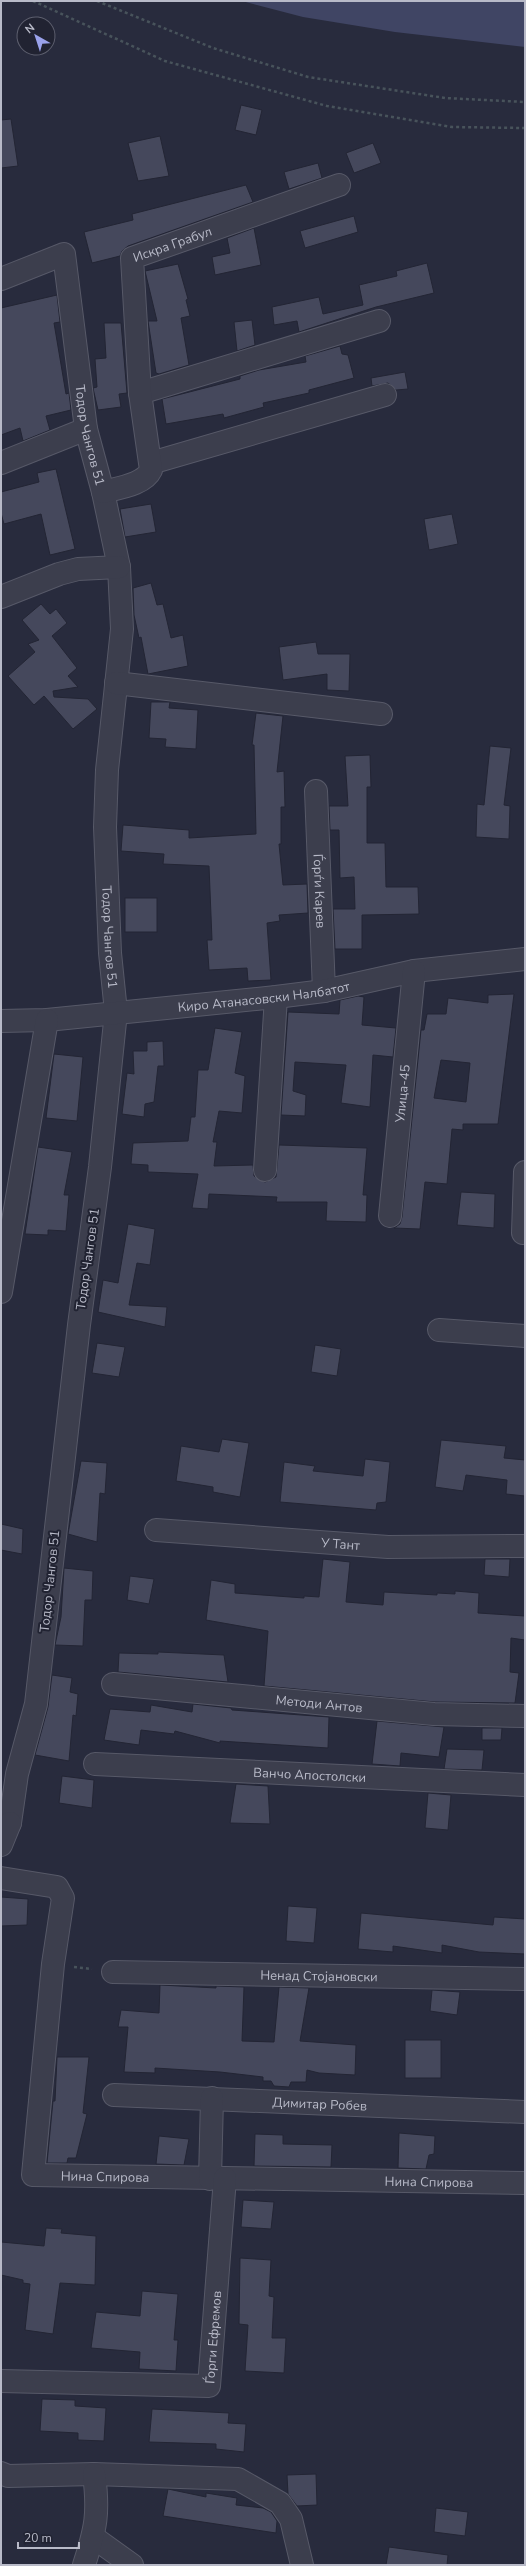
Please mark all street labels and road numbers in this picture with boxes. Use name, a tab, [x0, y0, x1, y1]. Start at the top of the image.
street label: Искра Грабул	[131, 223, 214, 267]
street label: Тодор Чангов 51	[71, 384, 109, 488]
street label: Ѓорѓи Карев	[309, 853, 329, 929]
street label: Тодор Чангов 51	[97, 885, 122, 989]
street label: Киро Атанасовски Налбатот	[177, 977, 352, 1017]
street label: Улица-45	[391, 1064, 415, 1125]
street label: Тодор Чангов 51	[72, 1207, 104, 1311]
street label: Тодор Чангов 51	[36, 1529, 64, 1633]
street label: У Тант	[319, 1534, 361, 1555]
street label: Методи Антов	[275, 1691, 363, 1717]
street label: Ванчо Апостолски	[253, 1764, 367, 1787]
street label: Ненад Стојановски	[260, 1967, 378, 1986]
street label: Димитар Робев	[272, 2094, 367, 2115]
street label: Нина Спирова	[61, 2167, 149, 2187]
street label: Нина Спирова	[385, 2173, 473, 2192]
street label: Ѓорги Ефремов	[200, 2290, 226, 2384]

